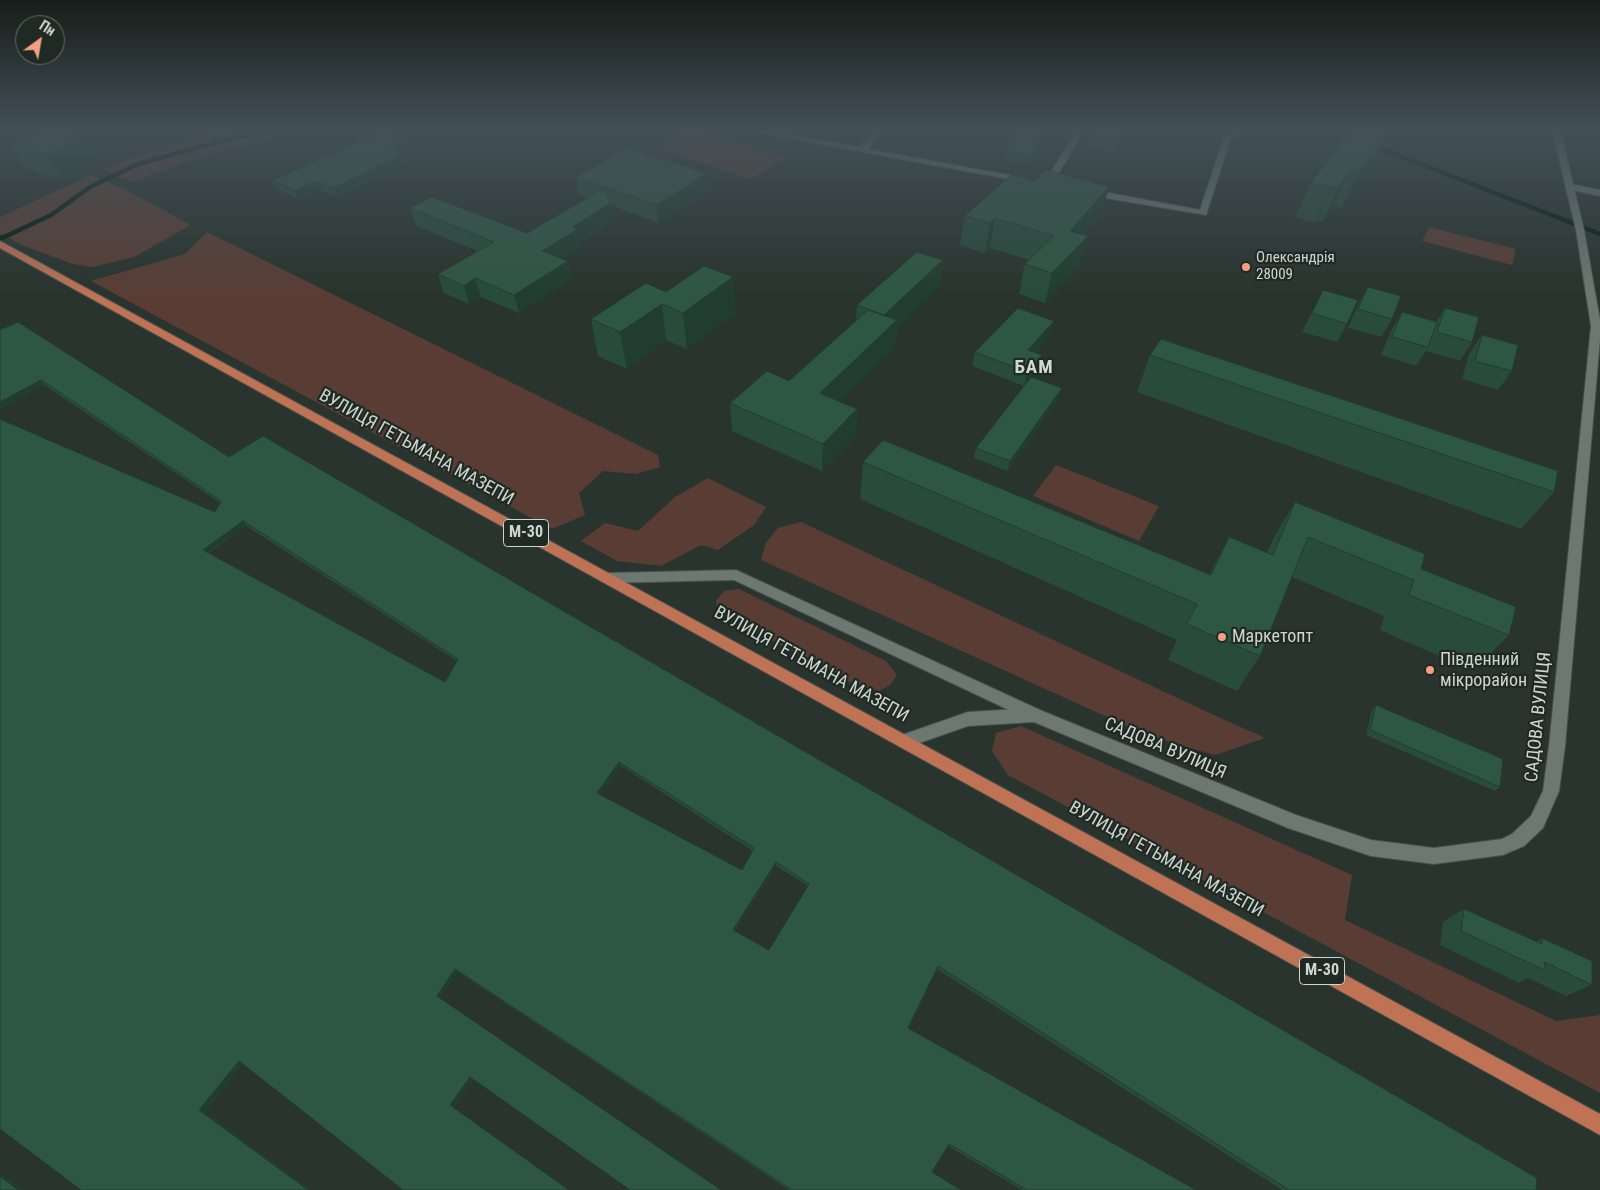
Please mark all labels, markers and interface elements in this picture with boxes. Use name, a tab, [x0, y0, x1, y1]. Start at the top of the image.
north arrow	[15, 15, 65, 65]
text: Пн	[37, 17, 58, 39]
place label: Олександрія 28009	[1256, 249, 1335, 284]
marker: Олександрія 28009	[1240, 261, 1252, 273]
district label: БАМ	[1014, 357, 1054, 379]
street label: ВУЛИЦЯ ГЕТЬМАНА МАЗЕПИ	[315, 385, 517, 511]
road number: М-30	[504, 520, 548, 546]
street label: ВУЛИЦЯ ГЕТЬМАНА МАЗЕПИ	[710, 602, 912, 728]
place label: Маркетопт	[1232, 626, 1313, 648]
marker: Маркетопт	[1216, 631, 1228, 643]
place label: Південний мікрорайон	[1440, 649, 1527, 692]
street label: САДОВА ВУЛИЦЯ	[1521, 651, 1557, 783]
marker: Південний мікрорайон	[1424, 664, 1436, 676]
street label: САДОВА ВУЛИЦЯ	[1101, 714, 1229, 784]
street label: ВУЛИЦЯ ГЕТЬМАНА МАЗЕПИ	[1065, 797, 1267, 923]
road number: М-30	[1300, 958, 1344, 984]

